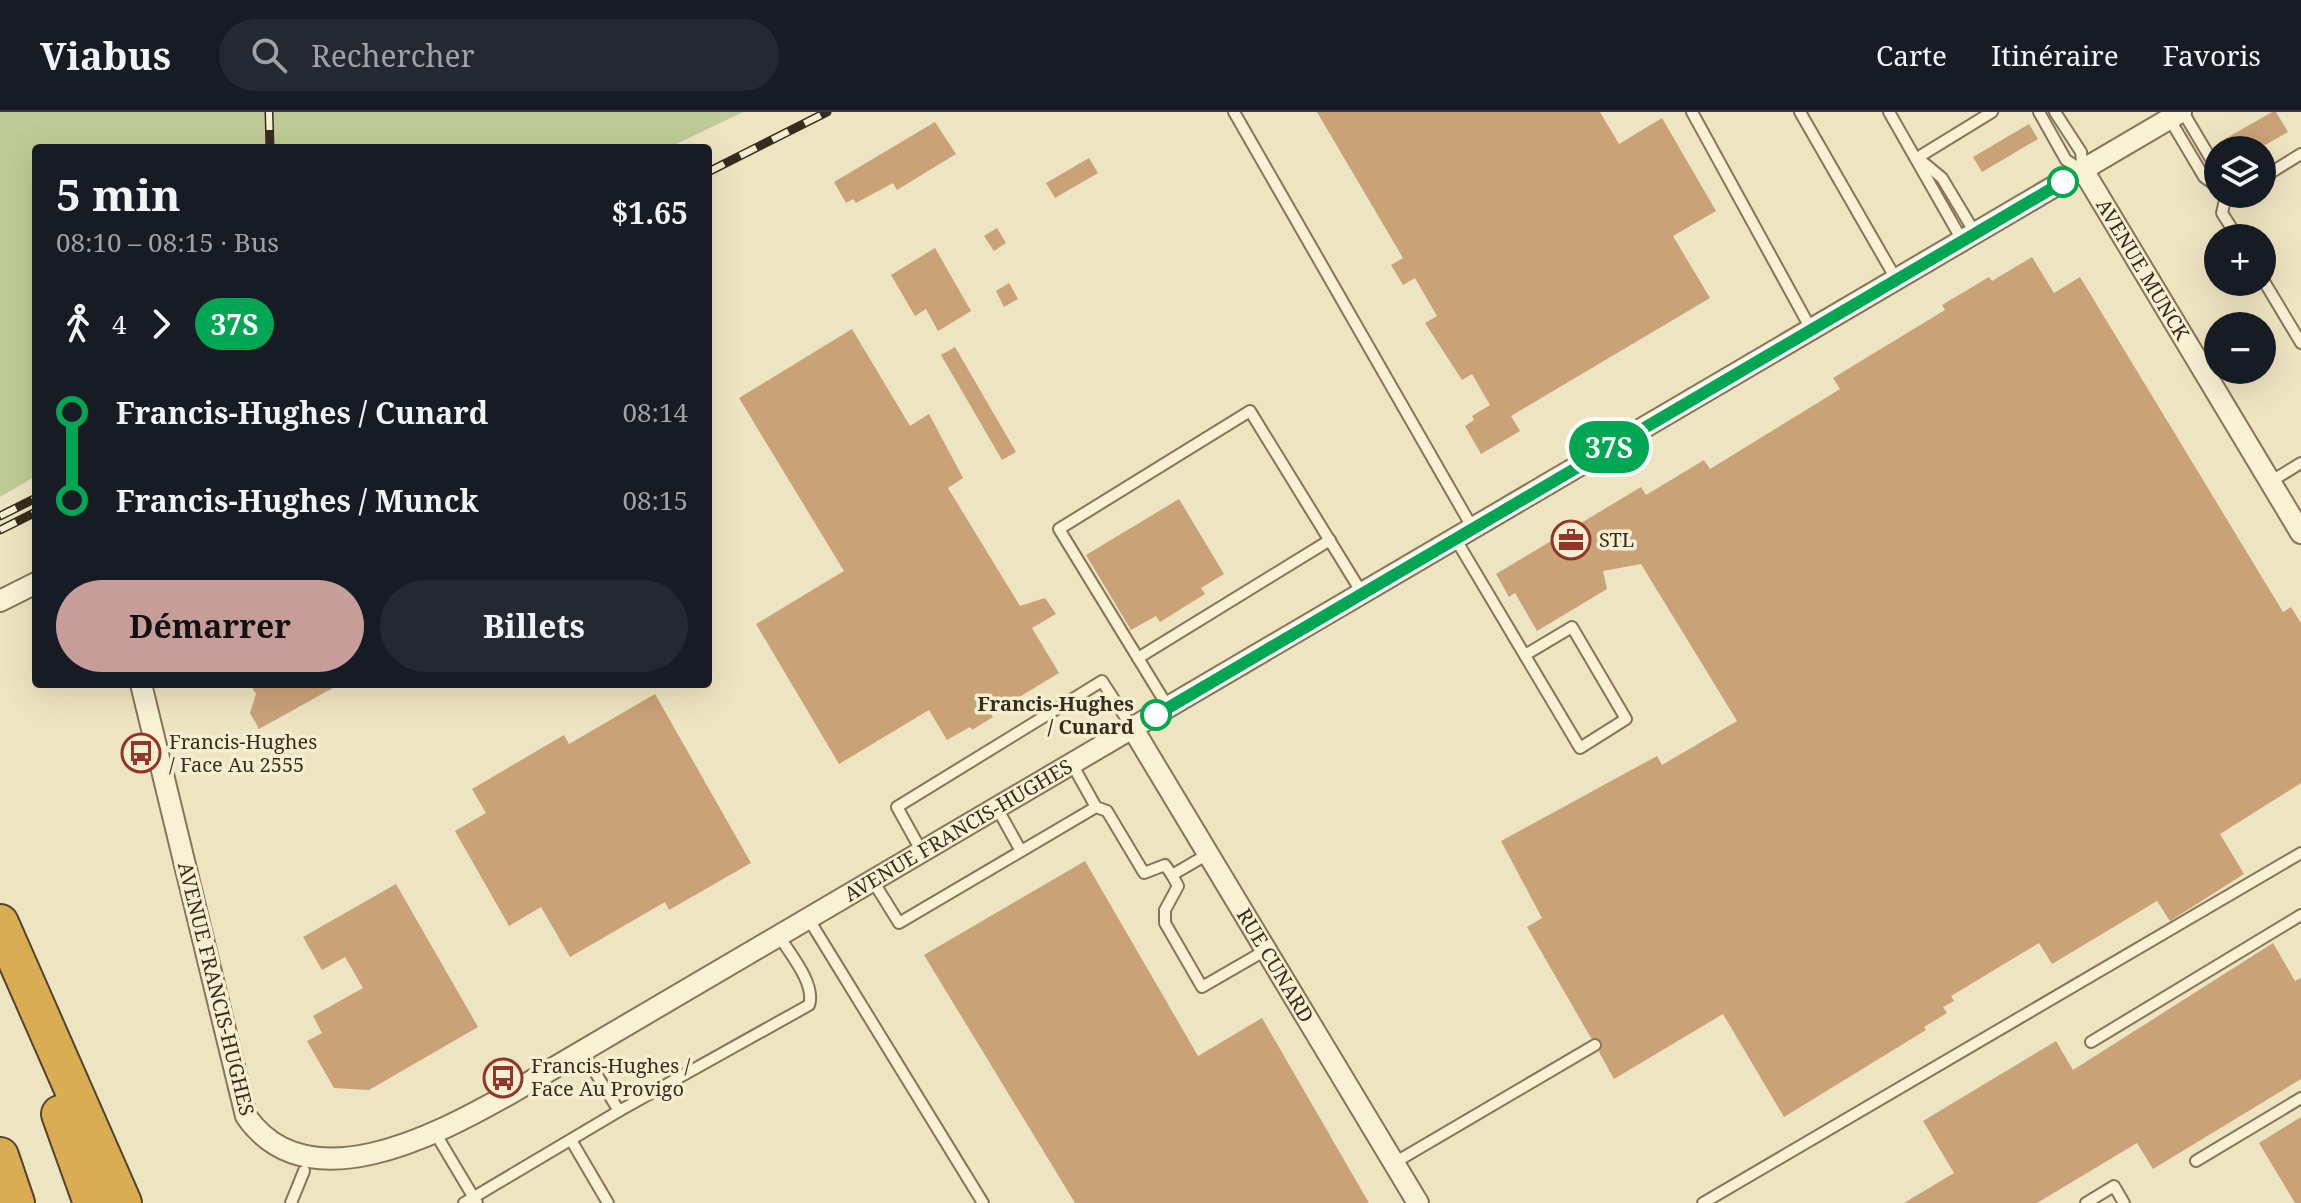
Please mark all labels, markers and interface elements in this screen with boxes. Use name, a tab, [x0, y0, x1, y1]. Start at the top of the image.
search box	[219, 19, 779, 91]
text: Viabus	[40, 29, 171, 81]
icon: search	[247, 33, 291, 77]
text: Rechercher	[311, 35, 475, 76]
text: Carte	[1876, 36, 1947, 74]
text: Itinéraire	[1991, 36, 2119, 74]
text: Favoris	[2163, 36, 2261, 74]
map controls	[2204, 136, 2276, 384]
button: layers	[2204, 136, 2276, 208]
text: 5 min	[56, 164, 181, 224]
unlabelled marker	[2048, 167, 2078, 197]
text: $1.65	[611, 192, 688, 233]
street label: AVENUE MUNCK	[2090, 193, 2197, 346]
text: 08:10 – 08:15 · Bus	[56, 224, 279, 260]
button: +	[2204, 224, 2276, 296]
icon: walk	[56, 302, 100, 346]
icon: forward	[139, 302, 183, 346]
text: 37S	[211, 305, 258, 343]
text: 4	[112, 306, 127, 342]
button: −	[2204, 312, 2276, 384]
text: Francis-Hughes / Cunard	[116, 392, 488, 433]
text: 08:14	[622, 394, 688, 430]
line badge: 37S	[1563, 421, 1655, 473]
text: 37S	[1585, 428, 1633, 466]
text: Francis-Hughes / Munck	[116, 480, 479, 521]
text: 08:15	[622, 482, 688, 518]
office icon: STL	[1550, 519, 1592, 561]
place label: STL	[1599, 526, 1634, 553]
button: Démarrer	[56, 580, 364, 672]
button: Billets	[380, 580, 688, 672]
place label: Francis-Hughes / Cunard	[977, 690, 1134, 740]
marker: Francis-Hughes / Cunard	[1141, 700, 1171, 730]
place label: Francis-Hughes / Face Au 2555	[169, 728, 317, 778]
bus stop icon: Francis-Hughes / Face Au 2555	[120, 732, 162, 774]
street label: AVENUE FRANCIS-HUGHES	[839, 752, 1077, 907]
street label: AVENUE FRANCIS-HUGHES	[172, 859, 261, 1118]
street label: RUE CUNARD	[1231, 903, 1320, 1027]
place label: Francis-Hughes / Face Au Provigo	[531, 1052, 690, 1102]
bus stop icon: Francis-Hughes / Face Au Provigo	[482, 1057, 524, 1099]

